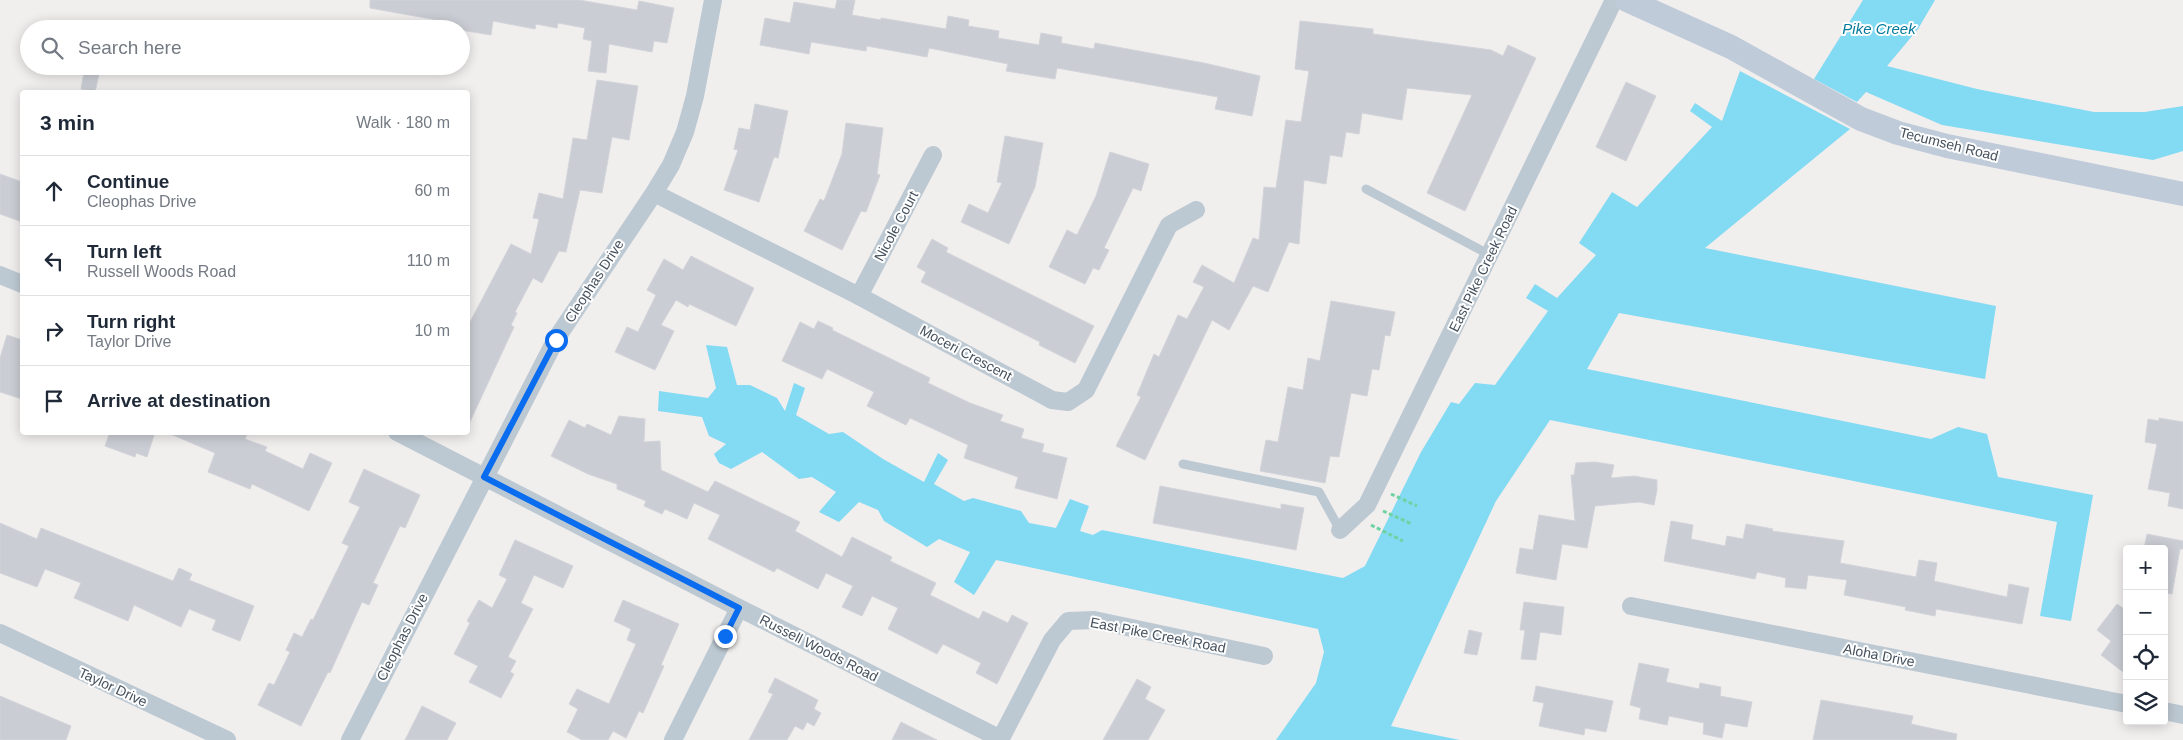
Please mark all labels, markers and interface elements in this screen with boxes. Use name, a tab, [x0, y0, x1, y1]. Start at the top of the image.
search box	[20, 20, 470, 75]
water label: Pike Creek	[1842, 20, 1917, 37]
icon: search	[38, 34, 66, 62]
text: Search here	[78, 37, 182, 58]
text: 3 min	[40, 111, 95, 134]
text: Walk · 180 m	[356, 114, 450, 131]
street label: Tecumseh Road	[1898, 124, 2000, 164]
text: Continue	[87, 171, 169, 192]
icon: ahead	[40, 177, 68, 205]
text: 60 m	[414, 182, 450, 199]
street label: Nicole Court	[871, 188, 921, 264]
text: Cleophas Drive	[87, 193, 196, 210]
street label: East Pike Creek Road	[1446, 204, 1520, 334]
street label: Cleophas Drive	[561, 236, 627, 325]
text: Turn left	[87, 241, 162, 262]
icon: left	[40, 247, 68, 275]
text: 110 m	[407, 252, 450, 269]
text: Russell Woods Road	[87, 263, 236, 280]
text: Turn right	[87, 311, 175, 332]
icon: right	[40, 317, 68, 345]
text: 10 m	[414, 322, 450, 339]
street label: Moceri Crescent	[917, 322, 1015, 384]
route start	[545, 329, 568, 352]
text: Taylor Drive	[87, 333, 171, 350]
icon: arrive	[40, 387, 68, 415]
text: Arrive at destination	[87, 390, 271, 411]
map controls	[2123, 545, 2168, 725]
button: +	[2123, 545, 2168, 590]
button: −	[2123, 590, 2168, 635]
street label: Cleophas Drive	[373, 591, 431, 683]
street label: Russell Woods Road	[757, 611, 881, 685]
street label: East Pike Creek Road	[1089, 614, 1227, 656]
route end	[714, 625, 737, 648]
button: locate	[2123, 635, 2168, 680]
street label: Aloha Drive	[1842, 640, 1916, 670]
street label: Taylor Drive	[76, 664, 150, 710]
button: layers	[2123, 680, 2168, 725]

